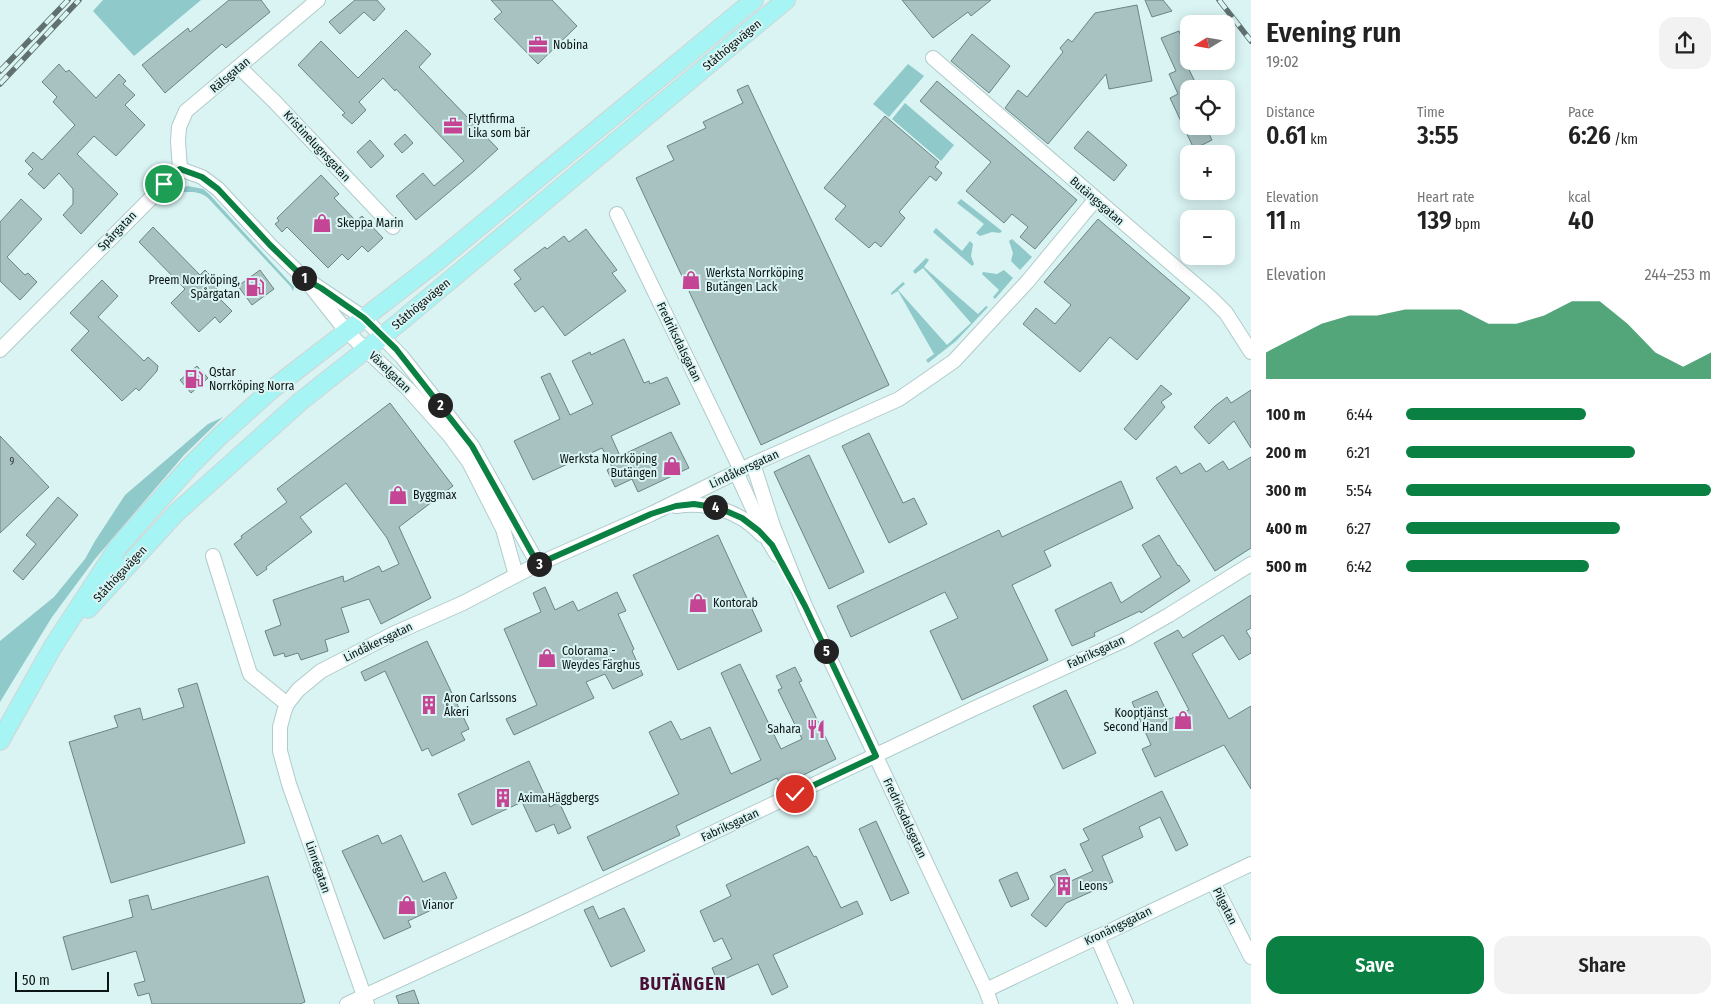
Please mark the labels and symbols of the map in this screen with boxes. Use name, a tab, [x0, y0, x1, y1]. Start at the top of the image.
north arrow	[1180, 15, 1235, 70]
street label: Ståthögavägen	[700, 17, 764, 73]
office icon: Nobina	[527, 34, 549, 56]
place label: Nobina	[553, 38, 588, 52]
street label: Rälsgatan	[207, 54, 253, 96]
street label: Kristinelugnsgatan	[281, 108, 353, 184]
place label: Flyttfirma Lika som bär	[468, 112, 531, 140]
office icon: Flyttfirma Lika som bär	[442, 115, 464, 137]
pin	[143, 163, 185, 205]
street label: Butängsgatan	[1067, 174, 1127, 228]
street label: Spårgatan	[95, 208, 139, 254]
shop icon: Skeppa Marin	[311, 212, 333, 234]
place label: Skeppa Marin	[337, 216, 404, 230]
pin: 1	[292, 266, 316, 290]
place label: Werksta Norrköping Butängen Lack	[706, 266, 804, 294]
shop icon: Werksta Norrköping Butängen Lack	[680, 269, 702, 291]
place label: Preem Norrköping, Spårgatan	[149, 273, 240, 301]
fuel station icon: Preem Norrköping, Spårgatan	[244, 276, 266, 298]
street label: Ståthögavägen	[389, 276, 453, 332]
street label: Fredriksdalsgatan	[654, 300, 704, 384]
street label: Växelgatan	[366, 349, 414, 395]
place label: Qstar Norrköping Norra	[209, 365, 295, 393]
fuel station icon: Qstar Norrköping Norra	[183, 368, 205, 390]
pin: 2	[428, 392, 452, 418]
street label: Lindåkersgatan	[707, 447, 781, 491]
place label: Werksta Norrköping Butängen	[560, 452, 657, 480]
shop icon: Werksta Norrköping Butängen	[661, 455, 683, 477]
house number: 9	[10, 456, 15, 468]
shop icon: Byggmax	[387, 484, 409, 506]
place label: Byggmax	[413, 488, 457, 502]
pin: 4	[702, 494, 728, 520]
street label: Ståthögavägen	[90, 543, 150, 605]
pin: 3	[526, 552, 552, 576]
shop icon: Kontorab	[687, 592, 709, 614]
place label: Kontorab	[713, 596, 758, 610]
street label: Lindåkersgatan	[341, 619, 415, 665]
street label: Fabriksgatan	[1065, 633, 1127, 671]
pin: 5	[814, 638, 838, 664]
place label: Colorama - Weydes Färghus	[562, 644, 640, 672]
shop icon: Colorama - Weydes Färghus	[536, 647, 558, 669]
place label: Aron Carlssons Åkeri	[444, 691, 517, 719]
building icon: Aron Carlssons Åkeri	[418, 694, 440, 716]
place label: Kooptjänst Second Hand	[1103, 706, 1168, 734]
shop icon: Kooptjänst Second Hand	[1172, 709, 1194, 731]
restaurant icon: Sahara	[805, 718, 827, 740]
place label: Sahara	[767, 722, 801, 736]
pin	[774, 773, 816, 815]
street label: Fredriksdalsgatan	[880, 776, 930, 860]
building icon: AximaHäggbergs	[492, 787, 514, 809]
place label: AximaHäggbergs	[518, 791, 599, 805]
street label: Fabriksgatan	[699, 806, 761, 844]
street label: Linnégatan	[303, 839, 333, 895]
building icon: Leons	[1053, 875, 1075, 897]
place label: Leons	[1079, 879, 1108, 893]
street label: Pilgatan	[1210, 885, 1240, 927]
shop icon: Vianor	[396, 894, 418, 916]
place label: Vianor	[422, 898, 455, 912]
street label: Kronängsgatan	[1082, 904, 1154, 948]
scale bar	[15, 969, 109, 992]
district label: BUTÄNGEN	[639, 973, 727, 995]

